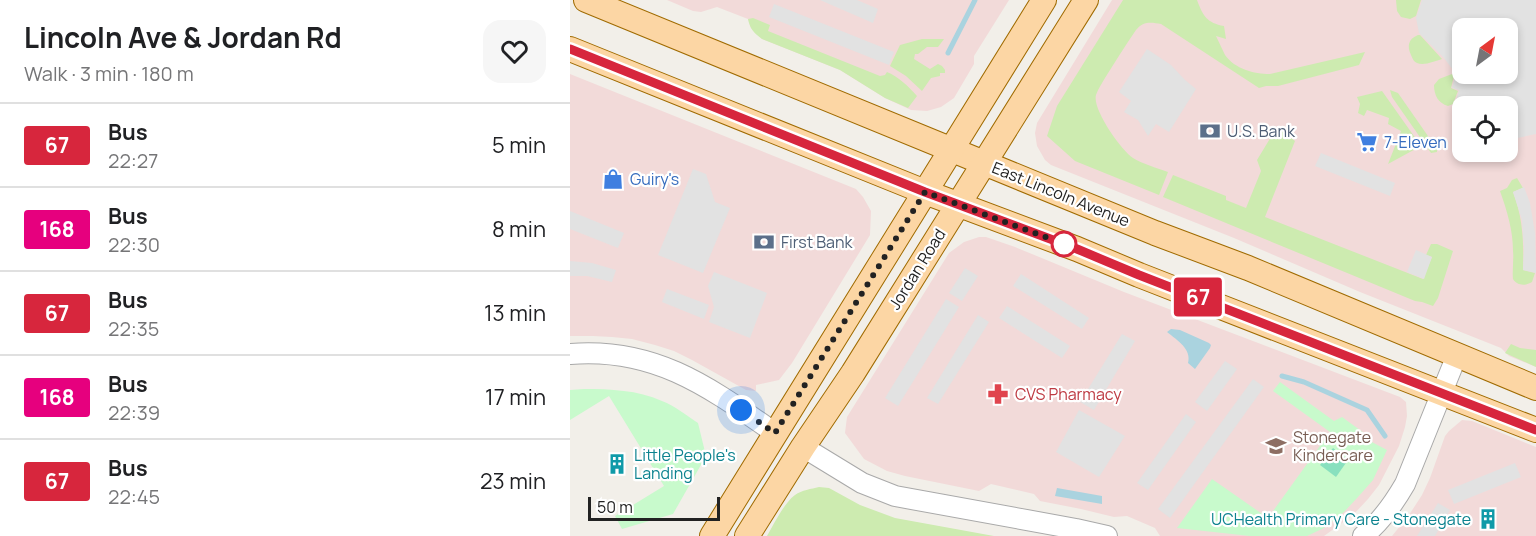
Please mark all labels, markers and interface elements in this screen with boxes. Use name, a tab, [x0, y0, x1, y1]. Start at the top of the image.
text: Lincoln Ave & Jordan Rd	[24, 18, 342, 56]
north arrow	[1452, 18, 1518, 84]
map controls	[1452, 18, 1518, 162]
button: heart	[483, 20, 546, 83]
text: Walk · 3 min · 180 m	[24, 60, 194, 87]
button: locate	[1452, 96, 1518, 162]
text: Bus	[108, 117, 148, 147]
bank icon: U.S. Bank	[1198, 119, 1222, 143]
place label: U.S. Bank	[1227, 120, 1296, 142]
text: 5 min	[492, 130, 546, 160]
supermarket icon: 7-Eleven	[1355, 130, 1379, 154]
text: 67	[45, 131, 69, 159]
place label: 7-Eleven	[1384, 131, 1447, 153]
text: 22:27	[108, 147, 158, 174]
street label: East Lincoln Avenue	[989, 156, 1133, 232]
shop icon: Guiry's	[601, 167, 625, 191]
place label: Guiry's	[630, 168, 679, 190]
text: Bus	[108, 201, 148, 231]
text: 8 min	[492, 214, 546, 244]
text: 168	[39, 215, 75, 243]
street label: Jordan Road	[883, 224, 951, 314]
bank icon: First Bank	[752, 230, 776, 254]
text: 22:30	[108, 231, 160, 258]
place label: First Bank	[781, 231, 853, 253]
unlabelled marker	[1051, 231, 1077, 257]
line badge: 67	[1171, 278, 1225, 316]
text: 67	[1186, 283, 1210, 311]
text: Bus	[108, 285, 148, 315]
text: 13 min	[484, 298, 546, 328]
text: 67	[45, 299, 69, 327]
text: 22:35	[108, 315, 159, 342]
text: Bus	[108, 369, 148, 399]
text: 17 min	[485, 382, 546, 412]
pharmacy icon: CVS Pharmacy	[986, 382, 1010, 406]
text: 168	[39, 383, 75, 411]
place label: CVS Pharmacy	[1015, 383, 1122, 405]
your location	[726, 395, 756, 425]
text: 22:39	[108, 399, 160, 426]
place label: Stonegate Kindercare	[1293, 426, 1373, 466]
school or university icon: Stonegate Kindercare	[1264, 434, 1288, 458]
place label: Little People's Landing	[634, 444, 736, 484]
building icon: Little People's Landing	[605, 452, 629, 476]
text: Bus	[108, 453, 148, 483]
text: 23 min	[480, 466, 546, 496]
text: 67	[45, 467, 69, 495]
text: 22:45	[108, 483, 160, 510]
scale bar	[588, 494, 720, 522]
text: 50 m	[597, 496, 633, 518]
building icon: UCHealth Primary Care - Stonegate	[1476, 507, 1500, 531]
place label: UCHealth Primary Care - Stonegate	[1211, 508, 1471, 530]

